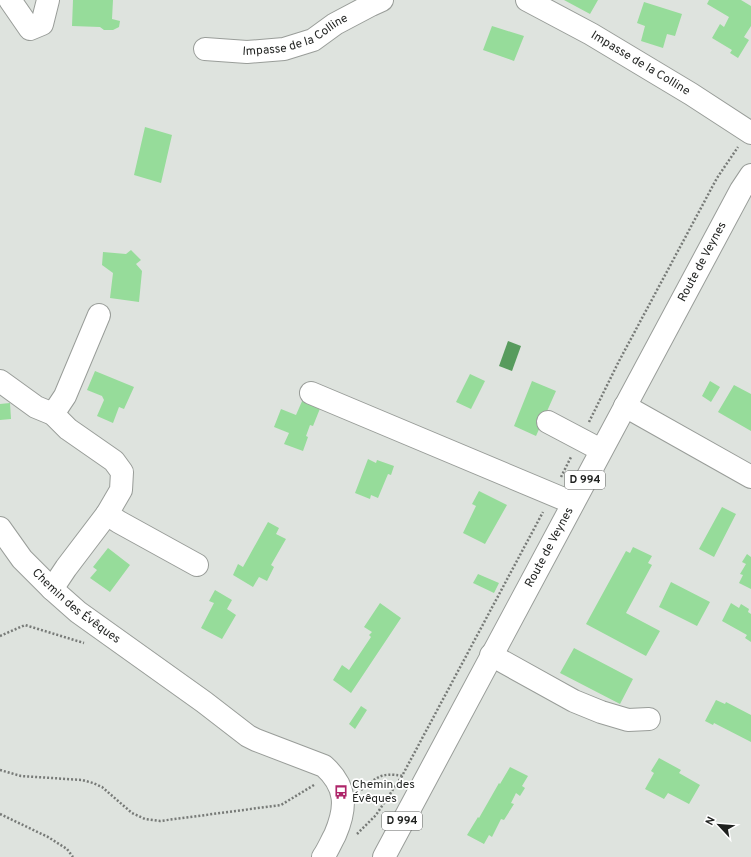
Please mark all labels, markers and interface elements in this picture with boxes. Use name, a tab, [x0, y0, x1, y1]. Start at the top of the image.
street label: Impasse de la Colline	[242, 11, 351, 60]
street label: Impasse de la Colline	[588, 28, 693, 100]
street label: Route de Veynes	[675, 219, 731, 305]
road number: D 994	[565, 471, 605, 489]
street label: Route de Veynes	[522, 505, 578, 590]
street label: Chemin des Évêques	[28, 565, 123, 648]
place label: Chemin des Évêques	[352, 777, 415, 807]
bus stop icon: Chemin des Évêques	[333, 784, 349, 800]
north arrow	[699, 805, 739, 845]
road number: D 994	[382, 812, 422, 830]
text: N	[703, 814, 719, 828]

